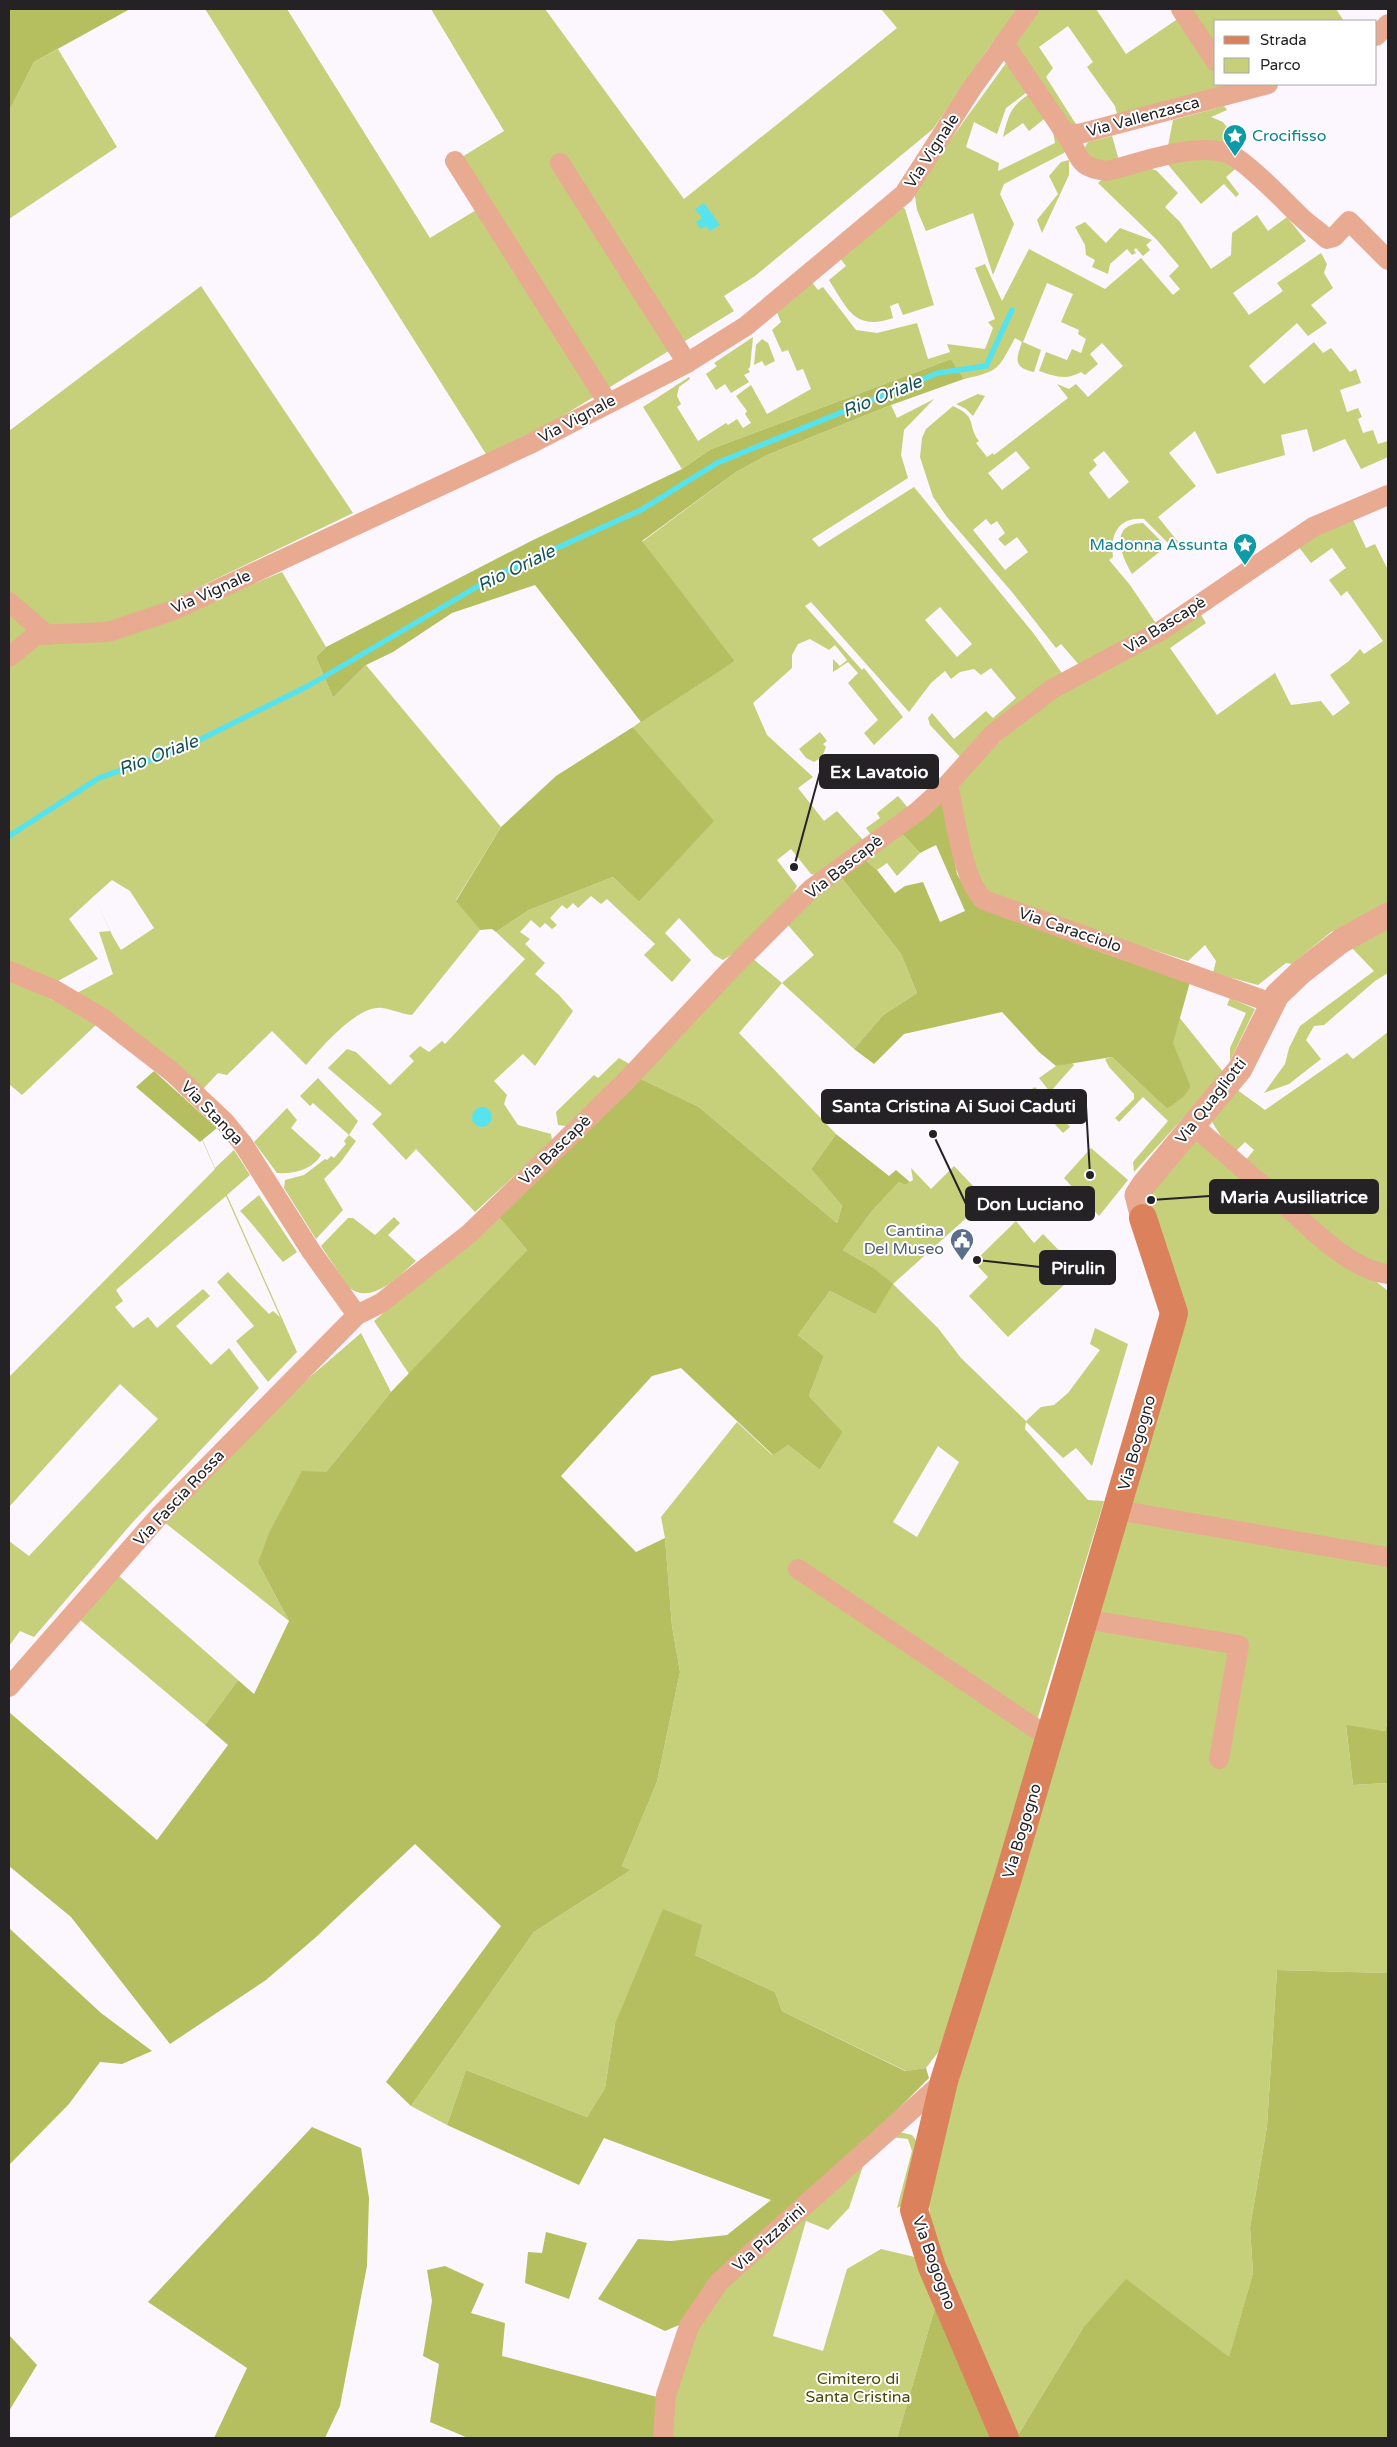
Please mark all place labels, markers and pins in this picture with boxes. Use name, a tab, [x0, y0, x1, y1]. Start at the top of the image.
place icon: Crocifisso	[1222, 123, 1248, 157]
place label: Crocifisso	[1252, 126, 1326, 146]
place icon: Madonna Assunta	[1232, 532, 1258, 566]
place label: Madonna Assunta	[1089, 535, 1228, 555]
callout: Ex Lavatoio	[820, 755, 938, 788]
callout: Santa Cristina Ai Suoi Caduti	[822, 1090, 1086, 1123]
callout: Maria Ausiliatrice	[1210, 1180, 1378, 1213]
callout: Don Luciano	[966, 1187, 1094, 1220]
place label: Cantina Del Museo	[864, 1221, 944, 1259]
public building icon: Cantina Del Museo	[949, 1227, 975, 1261]
callout: Pirulin	[1040, 1251, 1115, 1284]

